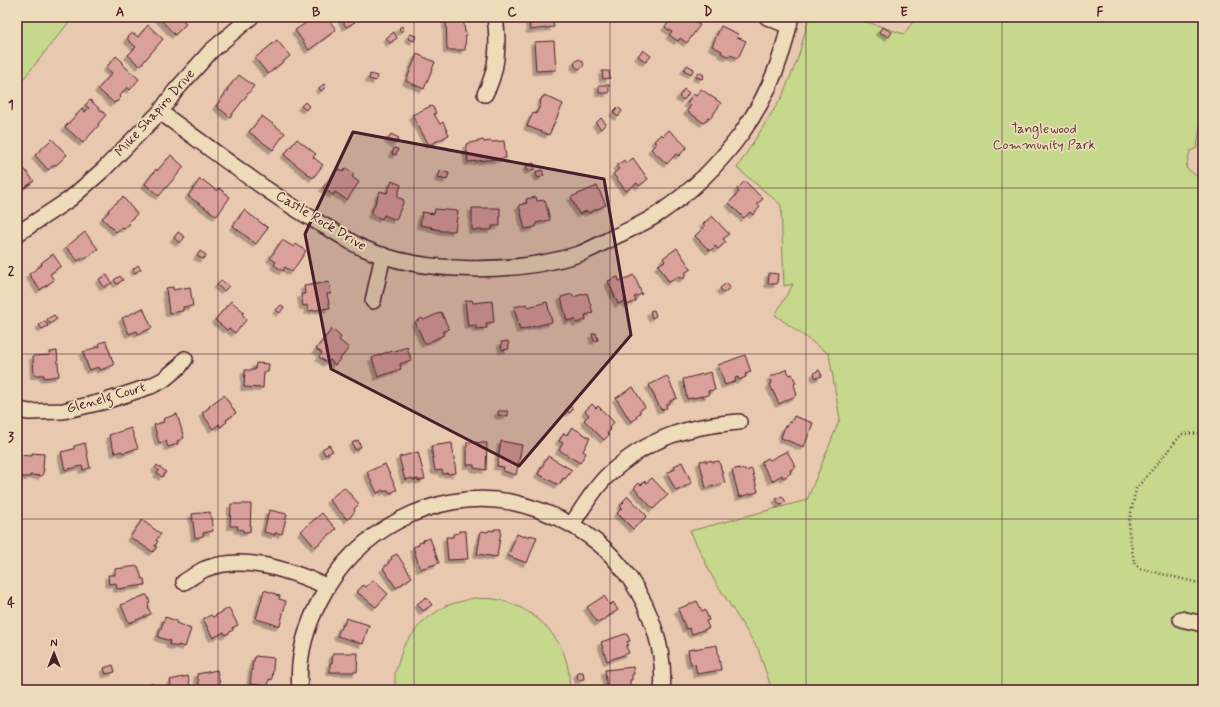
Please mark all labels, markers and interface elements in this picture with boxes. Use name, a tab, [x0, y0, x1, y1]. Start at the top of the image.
text: A	[116, 4, 124, 21]
text: B	[312, 4, 321, 21]
text: C	[507, 4, 517, 21]
text: D	[704, 4, 713, 21]
text: E	[900, 4, 908, 21]
text: F	[1097, 4, 1104, 21]
street label: Mike Shapiro Drive	[111, 65, 199, 161]
text: 1	[8, 97, 14, 114]
park label: Tanglewood Community Park	[993, 120, 1096, 154]
street label: Castle Rock Drive	[272, 187, 370, 255]
text: 2	[8, 263, 15, 280]
street label: Glenelg Court	[64, 378, 148, 420]
text: 3	[8, 429, 14, 446]
text: 4	[7, 595, 15, 612]
north arrow	[34, 633, 74, 673]
text: N	[50, 637, 58, 651]

